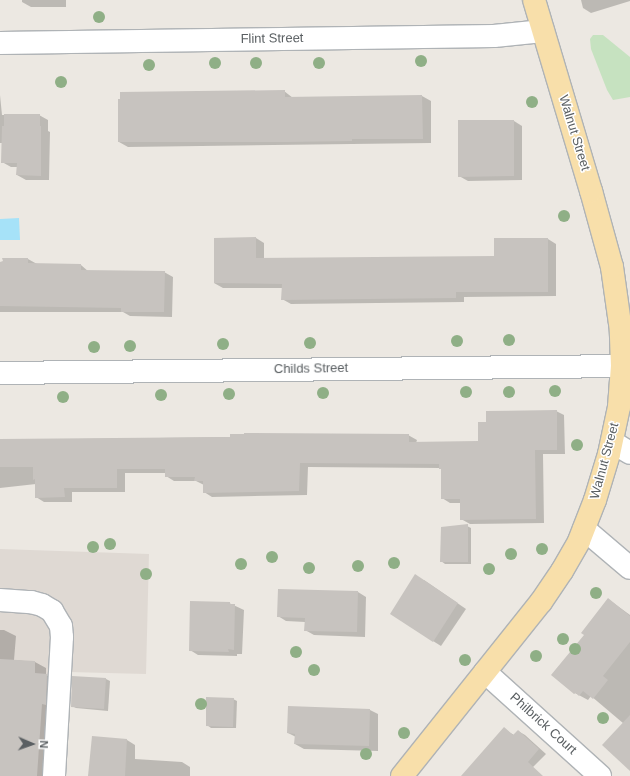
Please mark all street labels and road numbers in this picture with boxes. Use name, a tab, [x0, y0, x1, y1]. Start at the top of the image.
street label: Flint Street	[240, 31, 304, 47]
street label: Walnut Street	[555, 93, 593, 173]
street label: Childs Street	[274, 361, 348, 377]
street label: Walnut Street	[587, 421, 623, 501]
street label: Philbrick Court	[506, 690, 580, 758]

